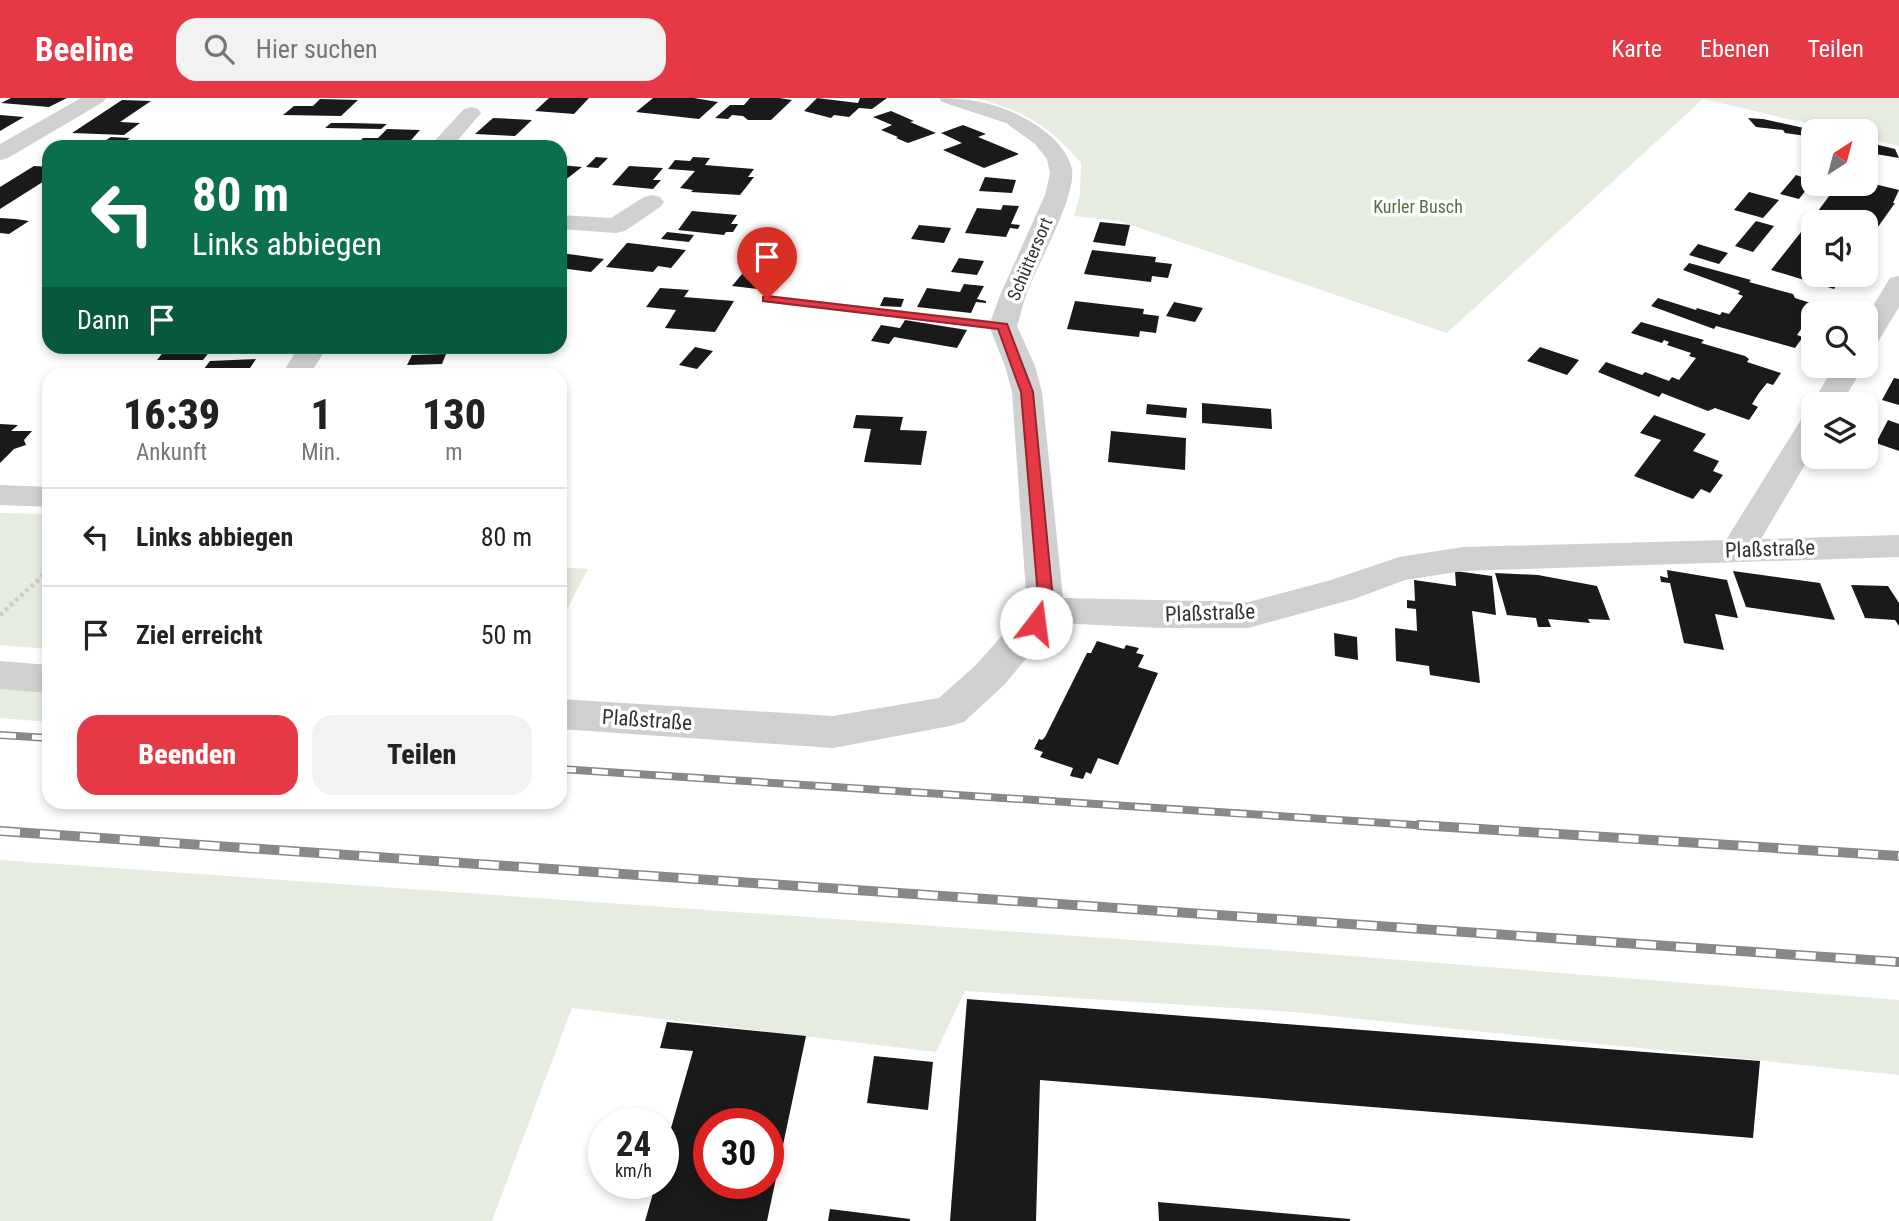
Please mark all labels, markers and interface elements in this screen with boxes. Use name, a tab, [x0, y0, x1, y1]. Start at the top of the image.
search box	[176, 18, 666, 81]
text: Beeline	[35, 30, 134, 69]
icon: search	[200, 30, 238, 68]
text: Hier suchen	[256, 34, 378, 64]
text: Karte	[1611, 35, 1662, 63]
text: Ebenen	[1700, 35, 1770, 63]
text: Teilen	[1808, 35, 1864, 63]
north arrow	[1801, 119, 1878, 196]
map controls	[1801, 119, 1878, 469]
text: 80 m	[192, 166, 289, 223]
icon: left	[77, 168, 168, 259]
park label: Kurler Busch	[1373, 196, 1463, 217]
button: sound	[1801, 210, 1878, 287]
street label: Schüttersort	[1003, 214, 1056, 303]
text: Links abbiegen	[192, 225, 382, 263]
pin	[737, 227, 797, 299]
icon: arrive	[748, 238, 786, 276]
icon: arrive	[143, 301, 181, 339]
button: search	[1801, 301, 1878, 378]
text: Dann	[77, 305, 129, 335]
text: 16:39	[123, 390, 220, 439]
text: 1	[310, 390, 332, 439]
text: 130	[422, 390, 486, 439]
button: layers	[1801, 392, 1878, 469]
text: Ankunft	[136, 439, 207, 466]
text: Min.	[301, 439, 341, 466]
text: m	[445, 439, 463, 466]
icon: left	[77, 518, 115, 556]
text: Links abbiegen	[136, 522, 293, 552]
text: 80 m	[481, 522, 532, 552]
street label: Plaßstraße	[1725, 535, 1816, 563]
position arrow	[999, 586, 1073, 660]
street label: Plaßstraße	[1165, 599, 1256, 627]
icon: arrive	[77, 616, 115, 654]
text: Ziel erreicht	[136, 620, 262, 650]
text: 50 m	[481, 620, 532, 650]
street label: Plaßstraße	[601, 705, 693, 735]
button: Beenden	[77, 715, 298, 795]
button: Teilen	[312, 715, 532, 795]
speed limit sign: 30	[693, 1108, 784, 1199]
text: 24	[616, 1124, 651, 1165]
text: km/h	[615, 1160, 652, 1181]

